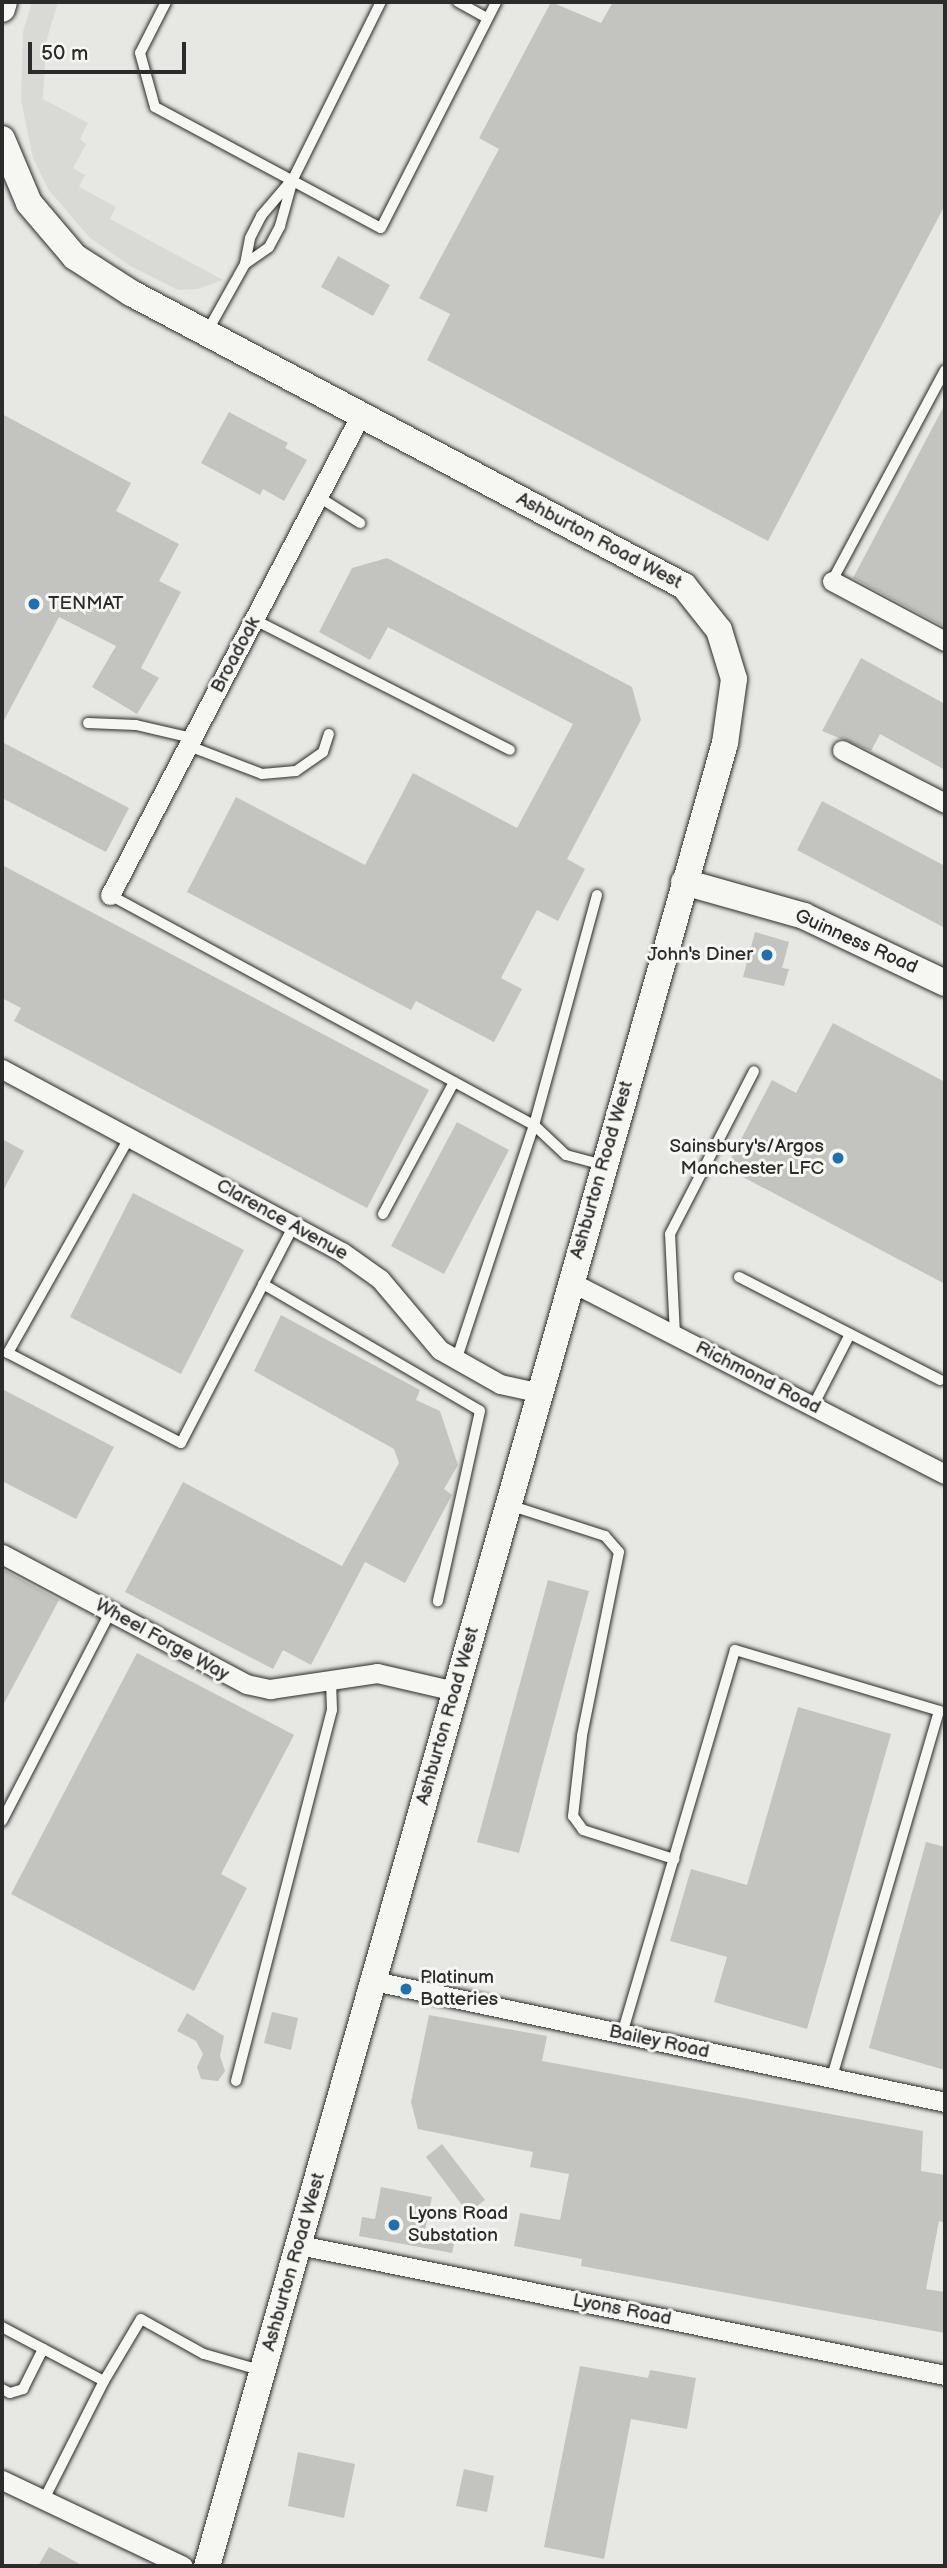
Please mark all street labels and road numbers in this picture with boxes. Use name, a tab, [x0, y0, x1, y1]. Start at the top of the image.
street label: Ashburton Road West	[512, 488, 686, 594]
street label: Broadoak	[207, 613, 265, 697]
street label: Guinness Road	[791, 905, 921, 979]
street label: Ashburton Road West	[566, 1078, 638, 1262]
street label: Clarence Avenue	[212, 1174, 352, 1266]
street label: Richmond Road	[691, 1337, 825, 1419]
street label: Wheel Forge Way	[91, 1594, 233, 1686]
street label: Ashburton Road West	[412, 1624, 484, 1808]
street label: Bailey Road	[606, 2020, 712, 2064]
street label: Ashburton Road West	[258, 2170, 330, 2354]
street label: Lyons Road	[571, 2289, 673, 2331]

